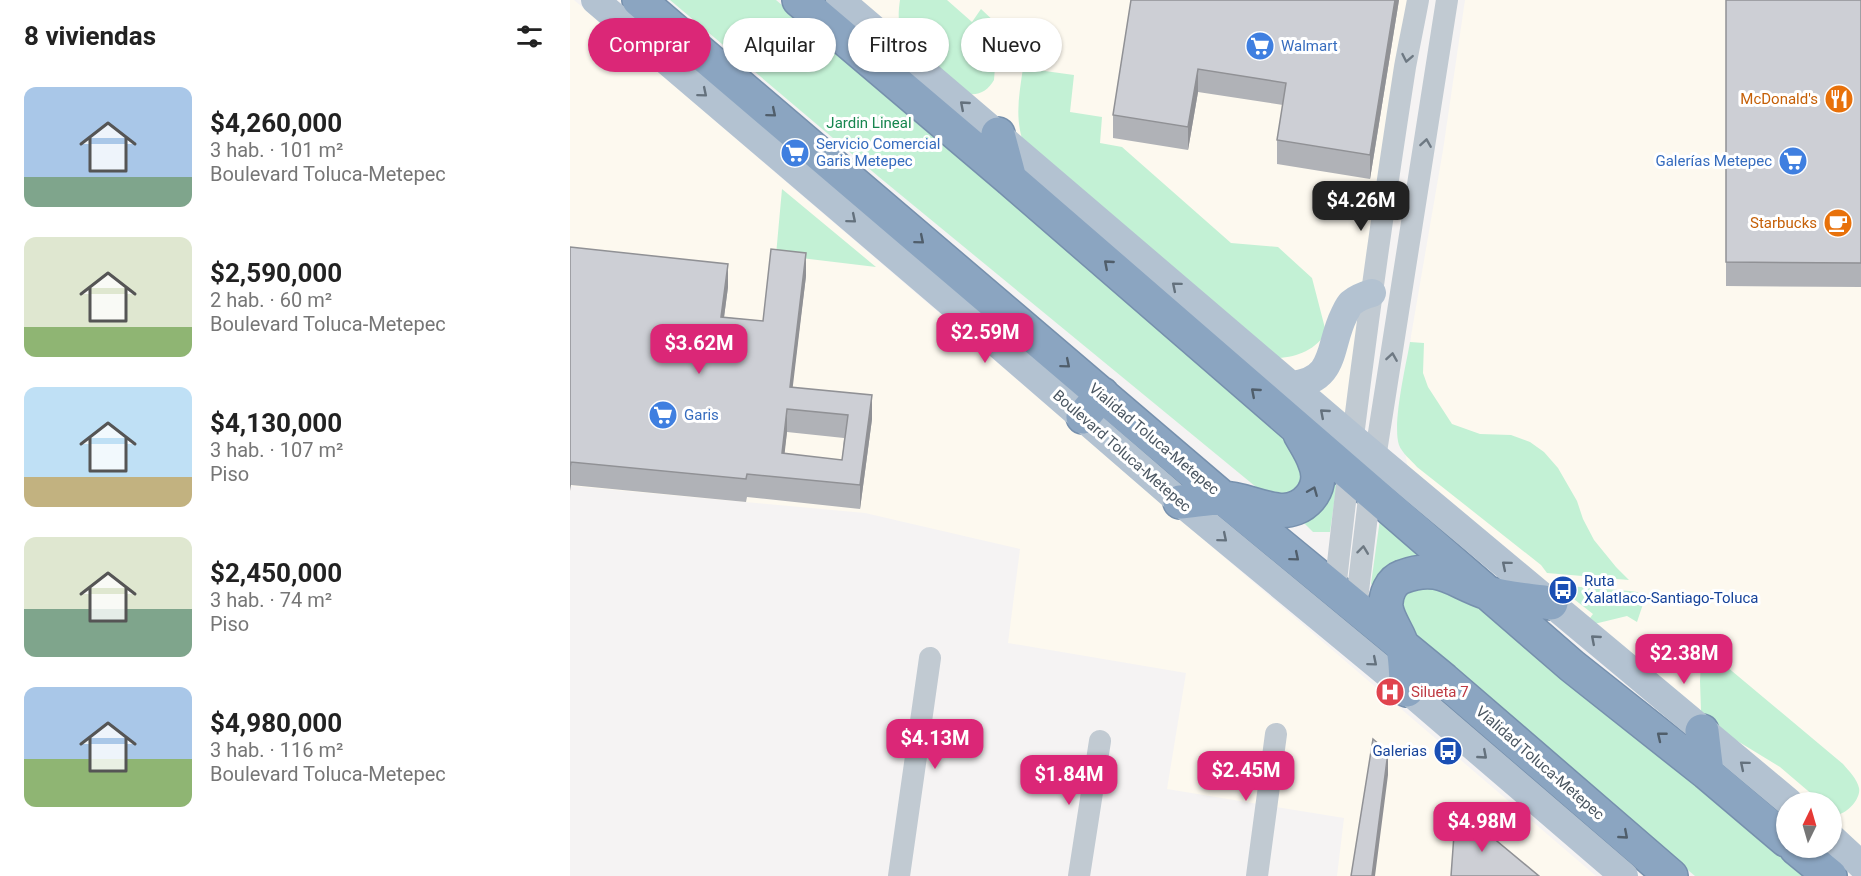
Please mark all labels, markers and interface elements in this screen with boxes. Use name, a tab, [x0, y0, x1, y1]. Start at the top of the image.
chip: Comprar	[588, 18, 711, 72]
chip: Alquilar	[723, 18, 836, 72]
chip: Filtros	[848, 18, 949, 72]
chip: Nuevo	[961, 18, 1062, 72]
icon: filters	[513, 20, 546, 53]
text: 8 viviendas	[24, 21, 156, 51]
supermarket icon: Walmart	[1244, 30, 1276, 62]
place label: Walmart	[1281, 37, 1338, 55]
one-way arrow	[1401, 52, 1414, 62]
restaurant icon: McDonald's	[1823, 83, 1855, 115]
one-way arrow	[696, 86, 707, 97]
place label: McDonald's	[1740, 90, 1818, 108]
one-way arrow	[960, 101, 971, 112]
one-way arrow	[765, 106, 776, 117]
text: $4,260,000	[210, 108, 342, 138]
icon: home	[72, 111, 144, 183]
park label: Jardin Lineal	[826, 114, 912, 132]
place label: Servicio Comercial Garis Metepec	[816, 135, 940, 170]
supermarket icon: Servicio Comercial Garis Metepec	[779, 137, 811, 169]
text: 3 hab. · 101 m²	[210, 138, 343, 162]
one-way arrow	[1419, 139, 1431, 148]
supermarket icon: Galerías Metepec	[1777, 145, 1809, 177]
place label: Galerías Metepec	[1655, 152, 1772, 170]
text: Boulevard Toluca-Metepec	[210, 162, 446, 186]
pin: $4.26M	[1312, 181, 1410, 232]
text: $4.26M	[1326, 188, 1396, 212]
cafe icon: Starbucks	[1822, 207, 1854, 239]
one-way arrow	[845, 212, 856, 223]
place label: Starbucks	[1750, 214, 1817, 232]
one-way arrow	[913, 232, 924, 243]
text: $2,590,000	[210, 258, 342, 288]
one-way arrow	[1104, 260, 1115, 271]
icon: home	[72, 261, 144, 333]
one-way arrow	[1172, 282, 1183, 293]
text: 2 hab. · 60 m²	[210, 288, 332, 312]
text: Boulevard Toluca-Metepec	[210, 312, 446, 336]
pin: $2.59M	[936, 313, 1034, 364]
text: $2.59M	[950, 320, 1020, 344]
pin: $3.62M	[650, 324, 748, 375]
text: $3.62M	[664, 331, 734, 355]
one-way arrow	[1385, 352, 1397, 361]
one-way arrow	[1059, 357, 1070, 368]
street label: Vialidad Toluca-Metepec	[1085, 379, 1223, 499]
street label: Boulevard Toluca-Metepec	[1049, 386, 1195, 516]
one-way arrow	[1251, 388, 1262, 399]
supermarket icon: Garis	[647, 399, 679, 431]
place label: Garis	[684, 406, 719, 424]
text: $4,130,000	[210, 408, 342, 438]
one-way arrow	[1321, 409, 1331, 420]
icon: home	[72, 411, 144, 483]
text: 3 hab. · 107 m²	[210, 438, 343, 462]
text: Piso	[210, 462, 249, 486]
one-way arrow	[1306, 486, 1318, 497]
one-way arrow	[1216, 530, 1227, 541]
one-way arrow	[1356, 545, 1369, 554]
one-way arrow	[1288, 550, 1299, 561]
text: $2,450,000	[210, 558, 342, 588]
icon: home	[72, 561, 144, 633]
one-way arrow	[1502, 562, 1513, 573]
place label: Ruta Xalatlaco-Santiago-Toluca	[1584, 572, 1759, 607]
bus stop icon: Ruta Xalatlaco-Santiago-Toluca	[1547, 574, 1579, 606]
text: 3 hab. · 74 m²	[210, 588, 332, 612]
text: Piso	[210, 612, 249, 636]
pin: $2.38M	[1635, 634, 1733, 685]
one-way arrow	[1591, 635, 1602, 646]
text: $2.38M	[1649, 641, 1719, 665]
one-way arrow	[1366, 655, 1377, 666]
hospital icon: Silueta 7	[1374, 676, 1406, 708]
place label: Silueta 7	[1411, 683, 1469, 701]
street label: Vialidad Toluca-Metepec	[1472, 702, 1608, 824]
text: $4,980,000	[210, 708, 342, 738]
icon: home	[72, 711, 144, 783]
pin: $4.13M	[886, 719, 984, 770]
text: $4.13M	[900, 726, 970, 750]
one-way arrow	[1657, 733, 1668, 744]
bus stop icon: Galerias	[1432, 735, 1464, 767]
text: 3 hab. · 116 m²	[210, 738, 343, 762]
place label: Galerias	[1372, 742, 1427, 760]
one-way arrow	[1476, 748, 1487, 759]
pin: $2.45M	[1197, 751, 1295, 802]
pin: $1.84M	[1020, 755, 1118, 806]
text: $2.45M	[1211, 758, 1281, 782]
text: Boulevard Toluca-Metepec	[210, 762, 446, 786]
text: $1.84M	[1034, 762, 1104, 786]
one-way arrow	[1740, 762, 1751, 773]
north arrow	[1776, 792, 1842, 858]
map controls	[1776, 792, 1842, 858]
pin: $4.98M	[1433, 802, 1531, 853]
text: $4.98M	[1447, 809, 1517, 833]
one-way arrow	[1617, 828, 1628, 839]

